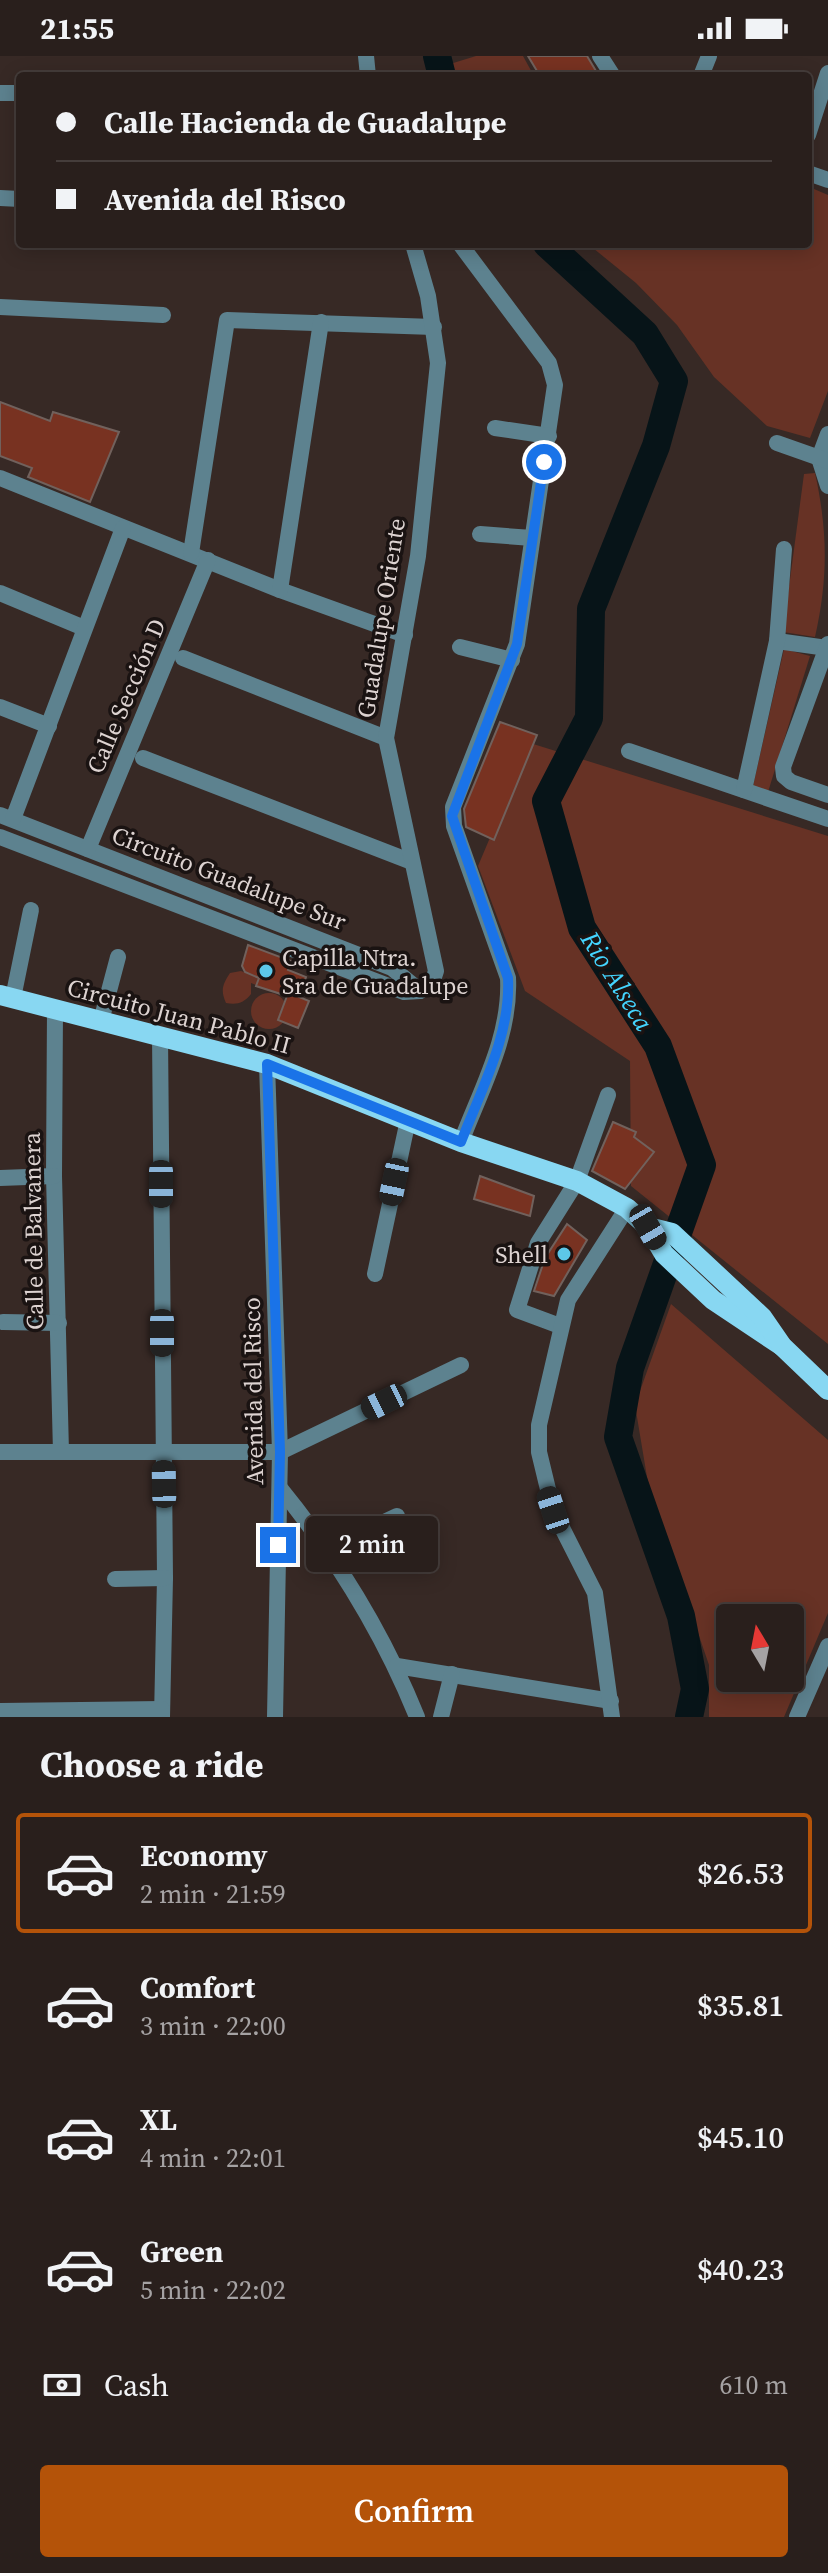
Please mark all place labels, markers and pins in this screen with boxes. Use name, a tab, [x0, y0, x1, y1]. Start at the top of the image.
place label: Capilla Ntra. Sra de Guadalupe	[282, 941, 468, 1002]
marker: Capilla Ntra. Sra de Guadalupe	[257, 962, 275, 980]
place label: Shell	[495, 1238, 548, 1271]
marker: Shell	[555, 1245, 573, 1263]

